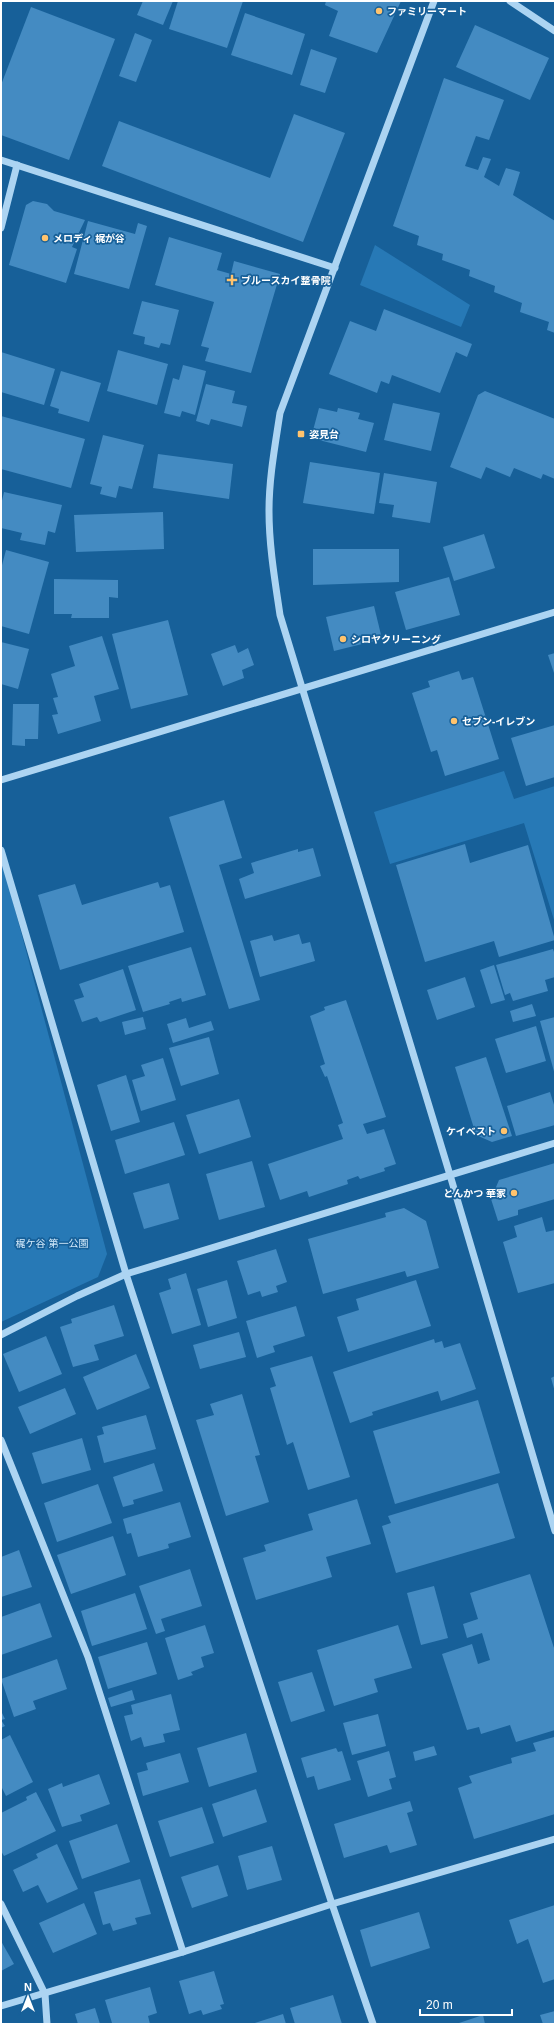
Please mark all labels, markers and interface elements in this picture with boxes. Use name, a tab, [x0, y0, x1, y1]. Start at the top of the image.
marker: ファミリーマート	[374, 6, 384, 16]
place label: ファミリーマート	[387, 6, 467, 17]
marker: メロディ 梶が谷	[40, 233, 50, 243]
place label: メロディ 梶が谷	[53, 233, 125, 244]
marker: ブルースカイ整骨院	[226, 274, 238, 286]
place label: ブルースカイ整骨院	[241, 275, 331, 286]
marker: 姿見台	[296, 429, 306, 439]
place label: 姿見台	[309, 429, 339, 440]
marker: シロヤクリーニング	[338, 634, 348, 644]
place label: シロヤクリーニング	[351, 634, 441, 645]
marker: セブン-イレブン	[449, 716, 459, 726]
place label: セブン-イレブン	[462, 716, 535, 727]
place label: ケイベスト	[446, 1126, 496, 1137]
marker: ケイベスト	[499, 1126, 509, 1136]
place label: とんかつ 華家	[443, 1188, 506, 1199]
marker: とんかつ 華家	[509, 1188, 519, 1198]
park label: 梶ケ谷 第一公園	[16, 1238, 88, 1249]
north arrow	[8, 1977, 48, 2017]
text: N	[24, 1981, 32, 1993]
scale bar	[420, 1991, 512, 2017]
text: 20 m	[426, 1998, 453, 2012]

